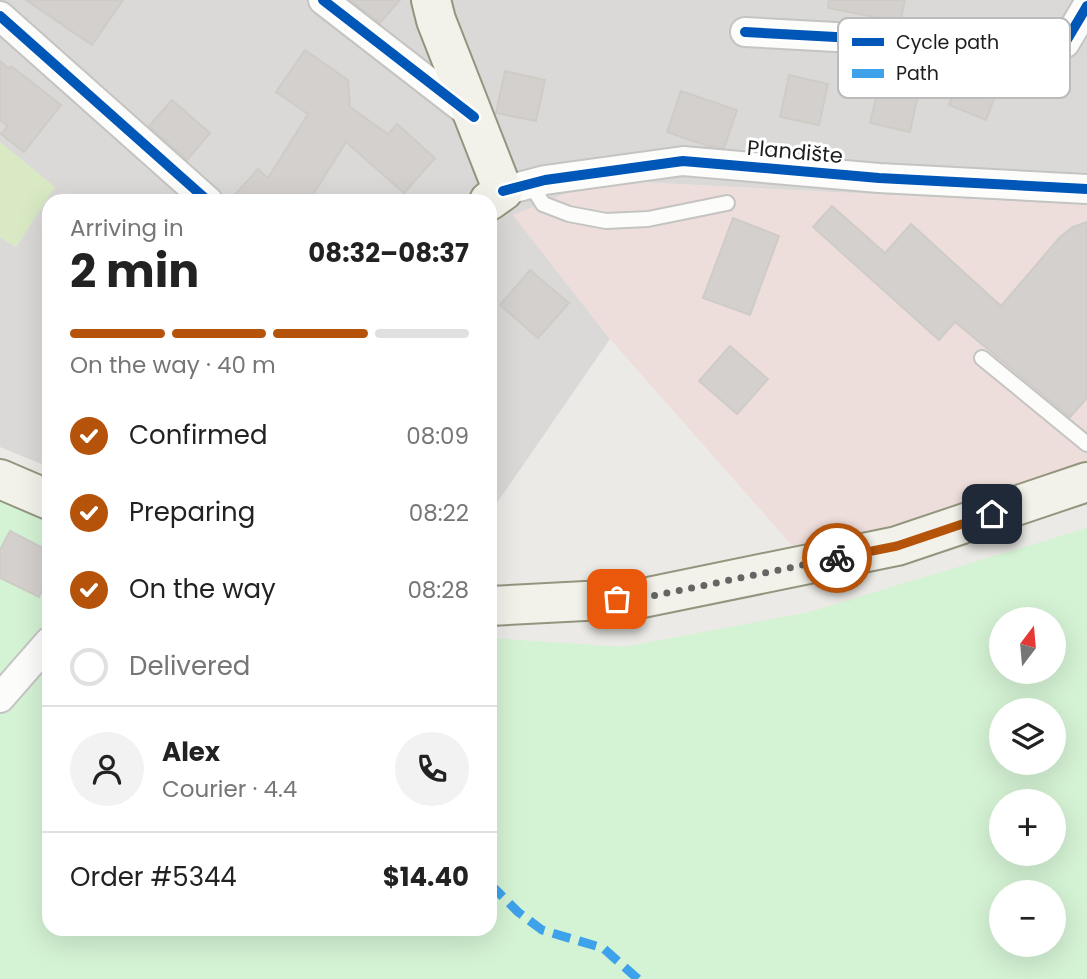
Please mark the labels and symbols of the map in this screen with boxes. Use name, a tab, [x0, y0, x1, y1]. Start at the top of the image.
legend	[838, 18, 1070, 98]
text: Cycle path	[896, 29, 999, 56]
text: Path	[896, 60, 939, 87]
street label: Plandište	[746, 133, 844, 170]
pin	[962, 484, 1022, 544]
courier	[802, 523, 872, 593]
pin	[587, 569, 647, 629]
north arrow	[989, 607, 1066, 684]

